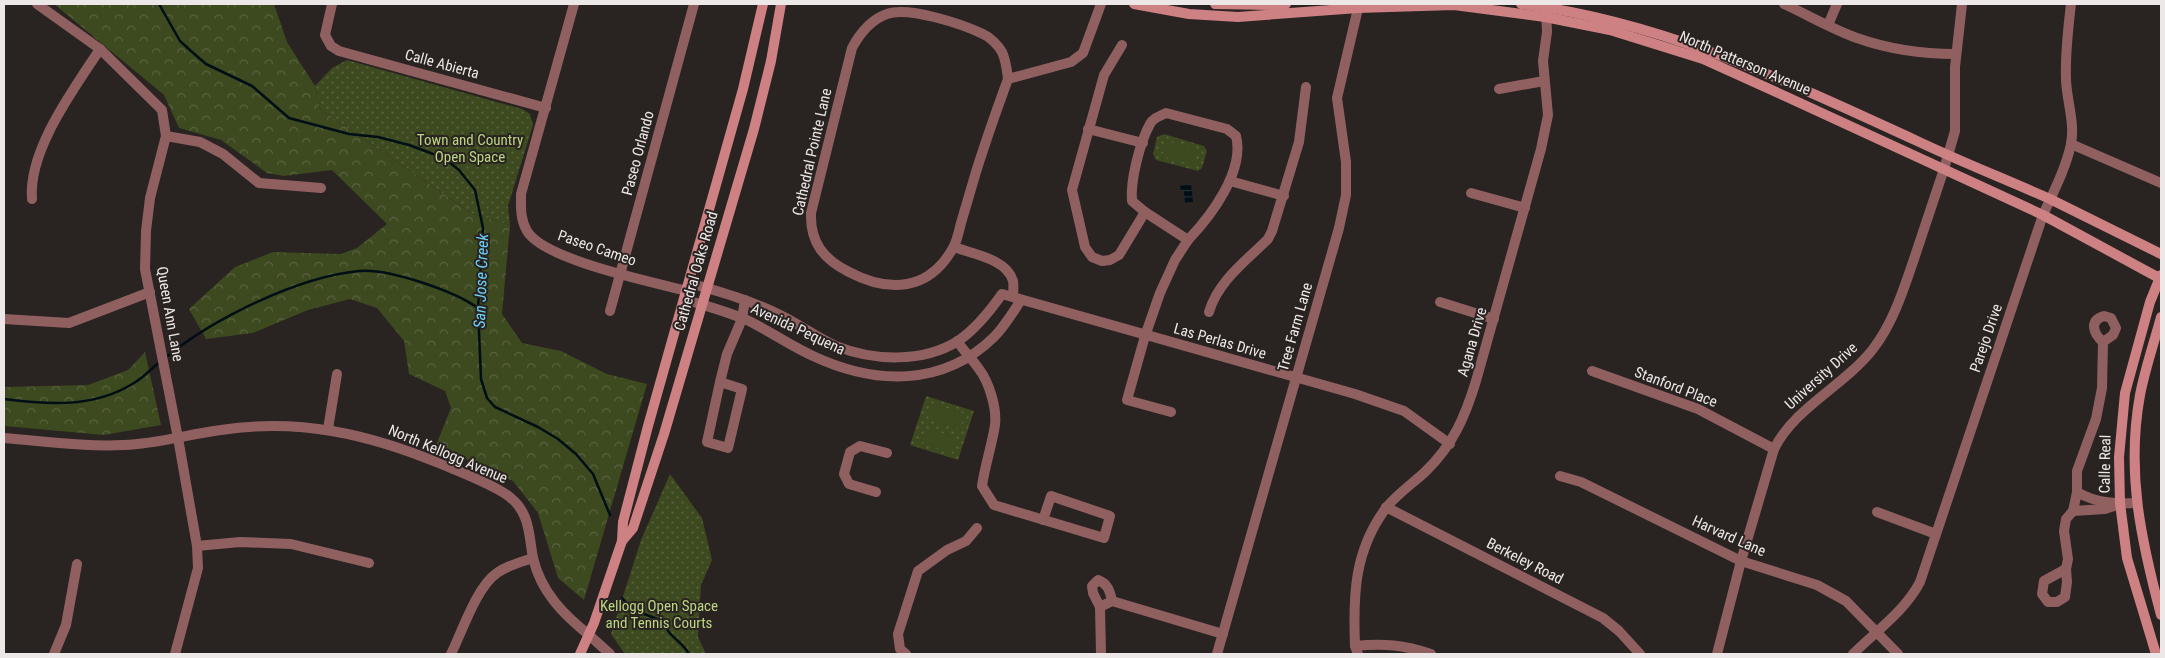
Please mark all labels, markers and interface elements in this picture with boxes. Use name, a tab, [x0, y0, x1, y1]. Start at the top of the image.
street label: North Patterson Avenue	[1677, 27, 1813, 99]
street label: Calle Abierta	[403, 45, 481, 83]
street label: Cathedral Pointe Lane	[789, 87, 835, 217]
street label: Paseo Orlando	[618, 109, 658, 197]
park label: Town and Country Open Space	[417, 131, 523, 166]
street label: Cathedral Oaks Road	[670, 209, 722, 333]
street label: Paseo Cameo	[555, 226, 639, 270]
water label: San Jose Creek	[470, 232, 492, 329]
street label: Queen Ann Lane	[153, 265, 187, 363]
street label: Tree Farm Lane	[1274, 281, 1316, 373]
street label: Avenida Pequena	[748, 299, 848, 359]
street label: Parejo Drive	[1966, 301, 2006, 375]
street label: Agana Drive	[1454, 305, 1490, 379]
street label: Las Perlas Drive	[1172, 319, 1268, 363]
street label: University Drive	[1781, 339, 1861, 413]
street label: Stanford Place	[1632, 363, 1720, 411]
street label: North Kellogg Avenue	[386, 421, 510, 487]
street label: Calle Real	[2095, 435, 2115, 493]
street label: Harvard Lane	[1689, 512, 1769, 560]
street label: Berkeley Road	[1484, 534, 1566, 588]
park label: Kellogg Open Space and Tennis Courts	[600, 597, 718, 632]

